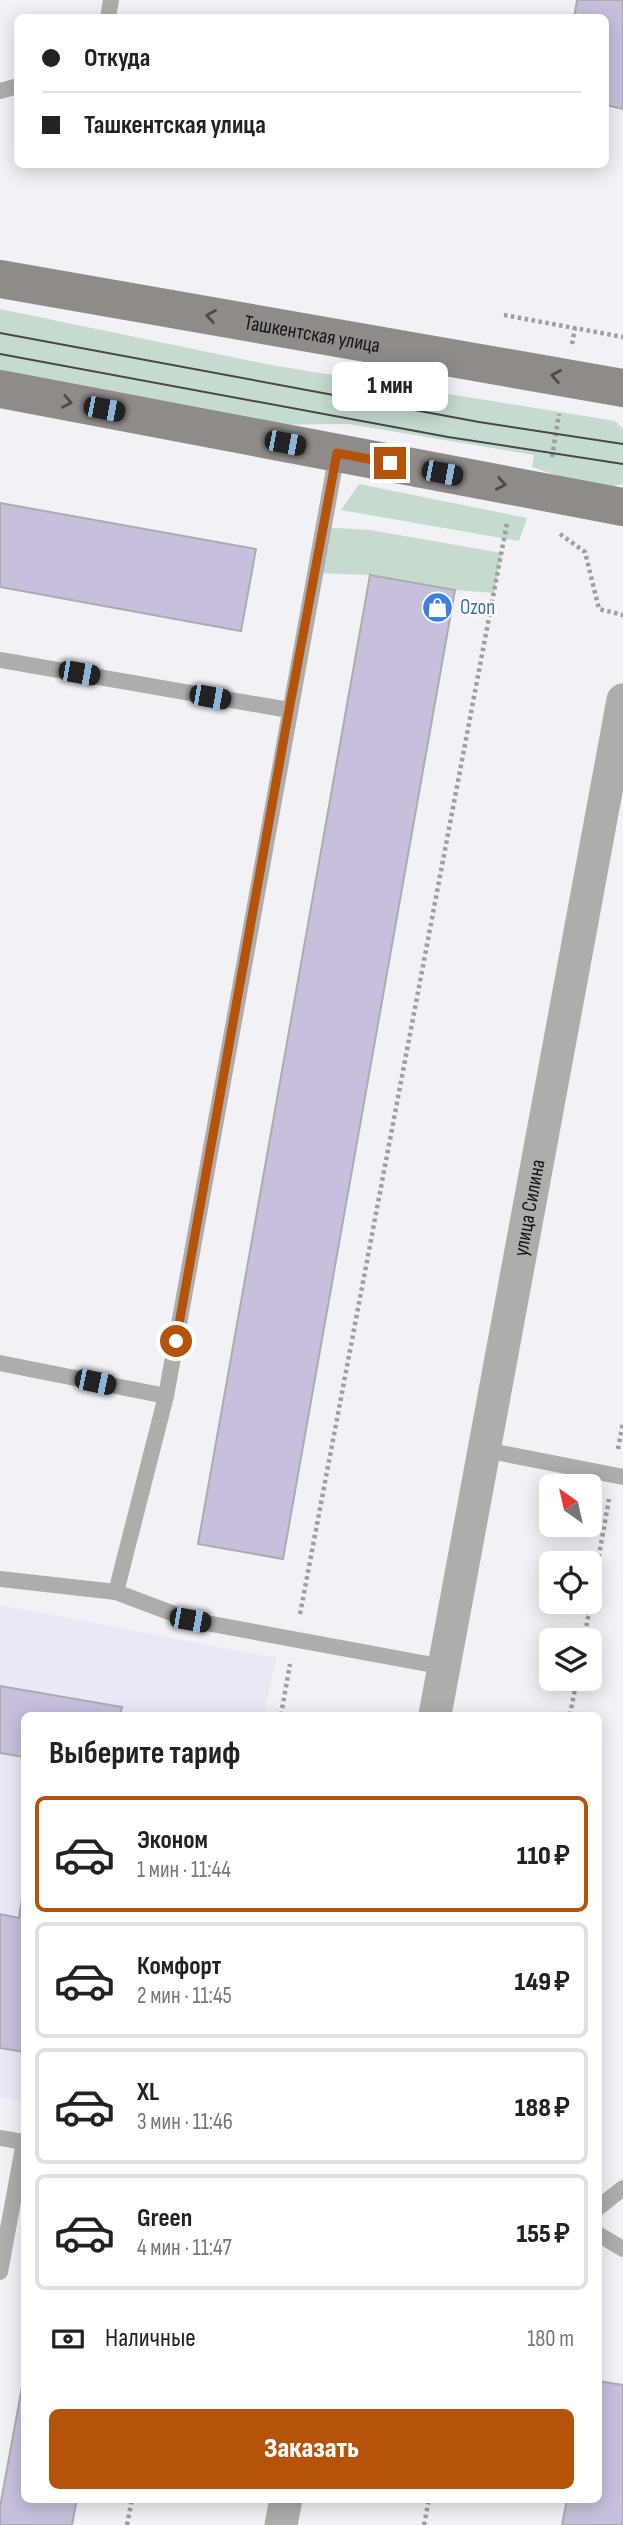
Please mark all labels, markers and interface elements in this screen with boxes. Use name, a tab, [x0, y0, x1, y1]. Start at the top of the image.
text: Откуда	[84, 43, 150, 74]
text: Ташкентская улица	[84, 110, 266, 141]
one-way arrow	[205, 309, 217, 324]
street label: Ташкентская улица	[242, 310, 382, 358]
callout: 1 мин	[332, 362, 448, 410]
one-way arrow	[550, 369, 562, 384]
text: 1 мин	[367, 372, 413, 400]
one-way arrow	[61, 394, 73, 409]
car	[82, 395, 127, 423]
car	[263, 429, 308, 457]
route end	[374, 447, 406, 479]
car	[420, 459, 465, 487]
one-way arrow	[495, 476, 507, 491]
shop icon: Ozon	[420, 590, 454, 624]
place label: Ozon	[460, 595, 495, 620]
car	[57, 659, 102, 687]
car	[188, 683, 233, 711]
street label: улица Силина	[508, 1157, 551, 1258]
route start	[160, 1325, 192, 1357]
car	[73, 1367, 118, 1397]
north arrow	[539, 1474, 602, 1536]
map controls	[539, 1474, 602, 1691]
button: locate	[539, 1551, 602, 1614]
car	[168, 1606, 213, 1634]
button: layers	[539, 1628, 602, 1691]
text: Выберите тариф	[49, 1734, 240, 1773]
icon: car	[53, 1823, 116, 1886]
text: Эконом	[137, 1825, 208, 1856]
text: 110 ₽	[517, 1841, 570, 1872]
text: 1 мин · 11:44	[137, 1856, 231, 1884]
icon: car	[53, 1949, 116, 2012]
text: Комфорт	[137, 1951, 221, 1982]
text: 149 ₽	[515, 1967, 570, 1998]
text: 2 мин · 11:45	[137, 1982, 232, 2010]
icon: car	[53, 2075, 116, 2138]
text: XL	[137, 2077, 159, 2108]
text: 188 ₽	[515, 2093, 570, 2124]
text: 3 мин · 11:46	[137, 2108, 233, 2136]
icon: car	[53, 2201, 116, 2264]
text: Green	[137, 2203, 192, 2234]
text: 155 ₽	[516, 2219, 570, 2250]
text: 4 мин · 11:47	[137, 2234, 232, 2262]
icon: cash	[49, 2320, 87, 2358]
text: Наличные	[105, 2323, 196, 2354]
text: 180 m	[527, 2325, 574, 2353]
button: Заказать	[49, 2409, 574, 2489]

